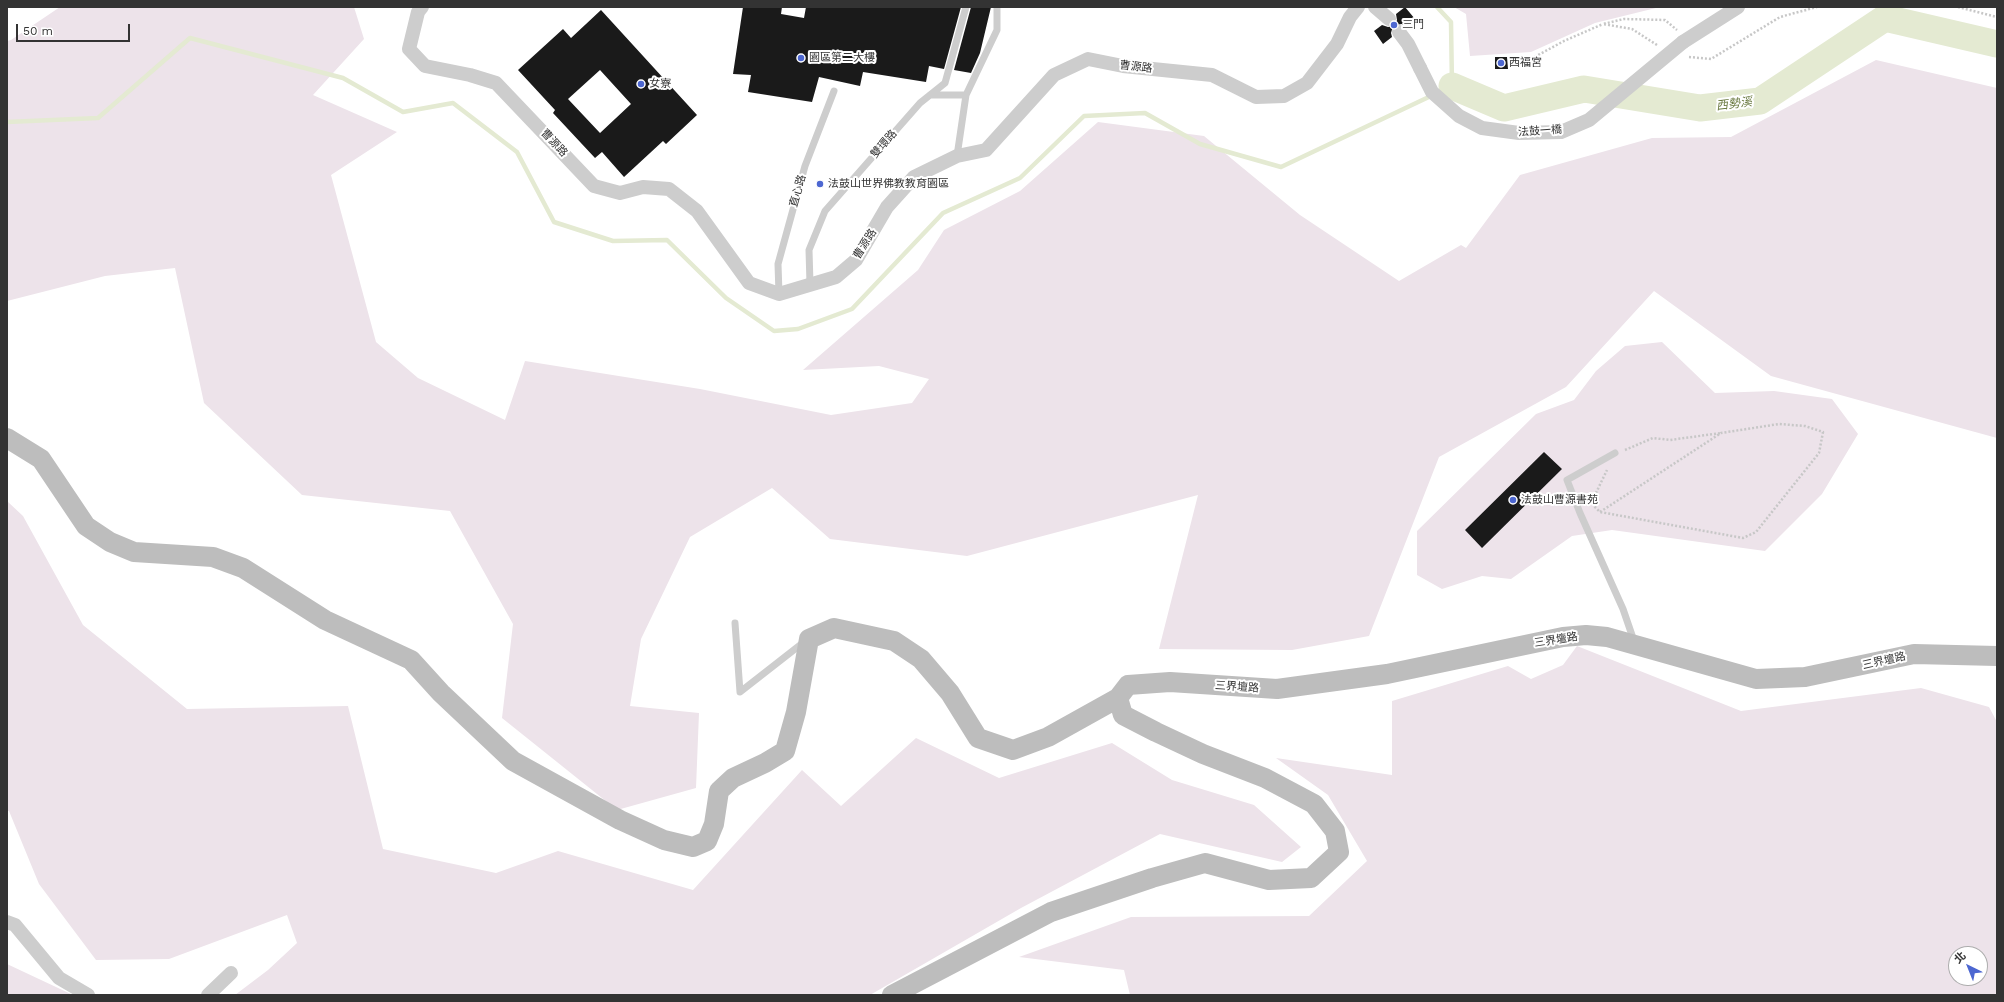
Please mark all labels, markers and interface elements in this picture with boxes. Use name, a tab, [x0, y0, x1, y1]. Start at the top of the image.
scale bar	[18, 16, 132, 42]
place label: 三門	[1402, 18, 1424, 32]
marker: 三門	[1389, 20, 1399, 30]
text: 50 m	[23, 24, 53, 38]
place label: 園區第二大樓	[809, 51, 875, 65]
marker: 園區第二大樓	[796, 53, 806, 63]
place label: 西福宮	[1509, 56, 1542, 70]
street label: 曹源路	[1119, 58, 1153, 76]
marker: 西福宮	[1496, 58, 1506, 68]
place label: 女寮	[649, 77, 671, 91]
marker: 女寮	[636, 79, 646, 89]
water label: 西勢溪	[1715, 95, 1753, 113]
street label: 法鼓一橋	[1518, 123, 1562, 139]
street label: 曹源路	[538, 126, 570, 160]
street label: 雙環路	[868, 127, 900, 161]
street label: 直心路	[787, 173, 809, 209]
place label: 法鼓山世界佛教教育園區	[828, 177, 949, 191]
marker: 法鼓山世界佛教教育園區	[815, 179, 825, 189]
street label: 曹源路	[851, 227, 879, 261]
place label: 法鼓山曹源書苑	[1521, 493, 1598, 507]
marker: 法鼓山曹源書苑	[1508, 495, 1518, 505]
street label: 三界壇路	[1533, 630, 1579, 650]
street label: 三界壇路	[1861, 650, 1907, 672]
street label: 三界壇路	[1215, 679, 1259, 695]
north arrow	[1948, 946, 1988, 986]
text: 北	[1952, 949, 1969, 966]

